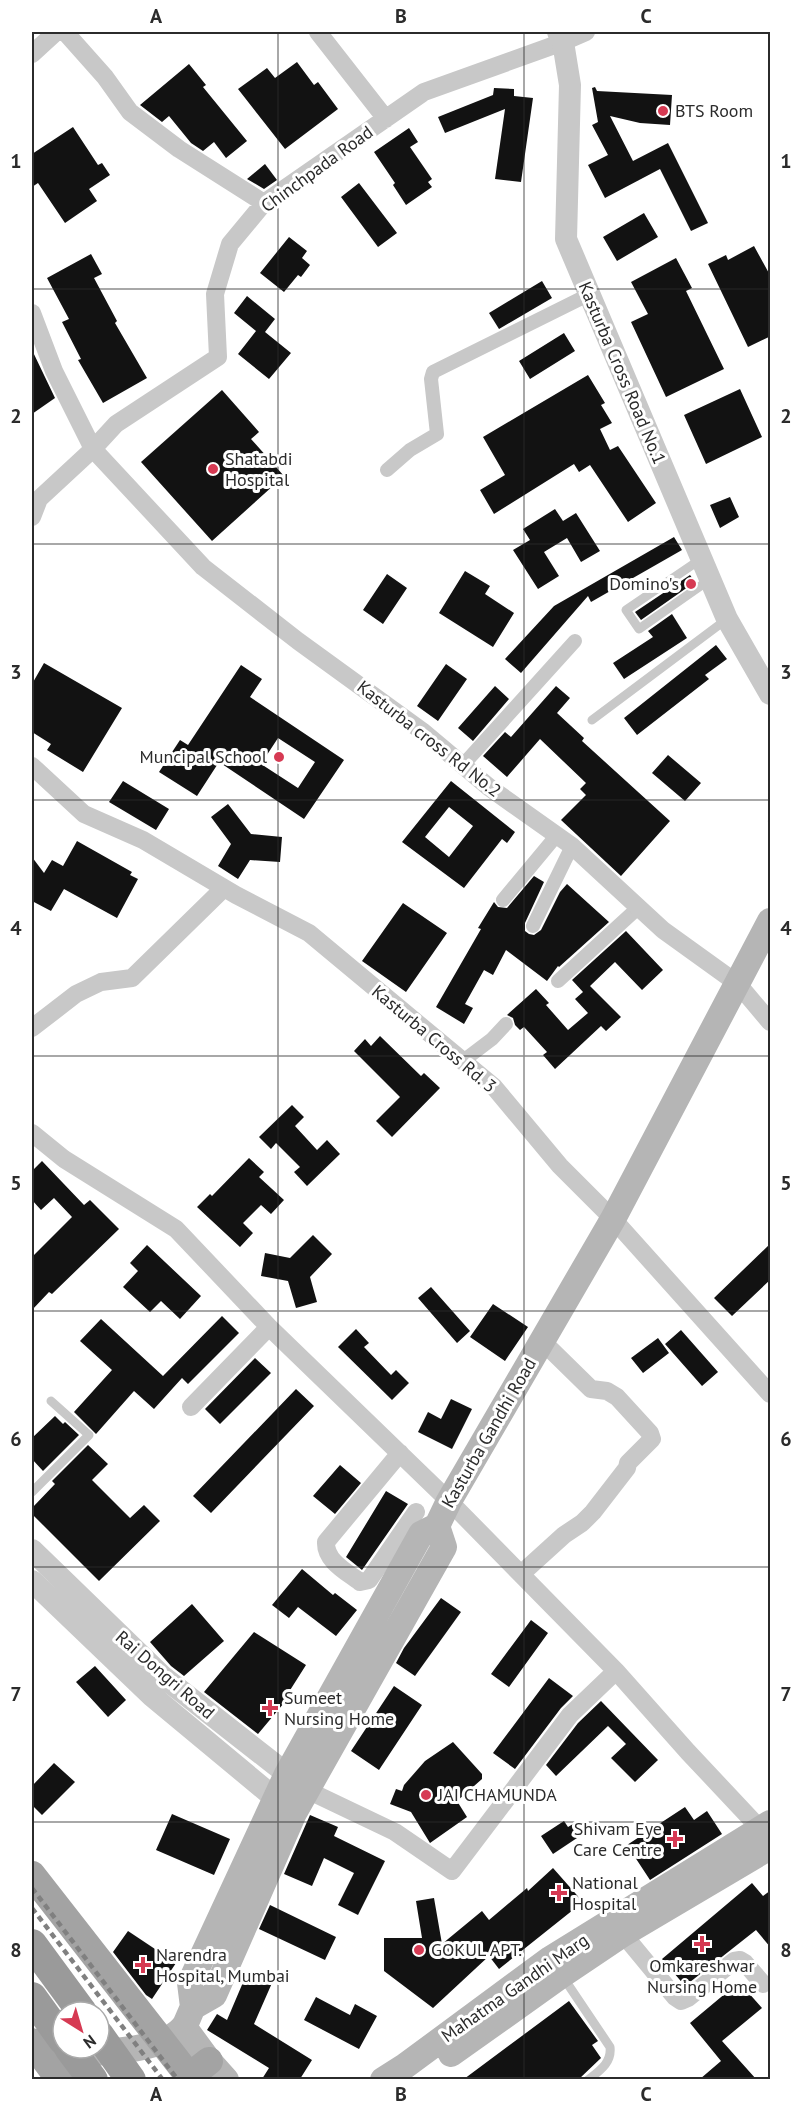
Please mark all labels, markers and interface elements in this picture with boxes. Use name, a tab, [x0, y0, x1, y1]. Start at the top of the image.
text: A	[150, 3, 163, 29]
text: B	[395, 3, 407, 29]
text: C	[640, 3, 652, 29]
place label: BTS Room	[675, 99, 753, 122]
marker: BTS Room	[656, 104, 670, 118]
street label: Chinchpada Road	[256, 120, 377, 217]
text: 1	[10, 148, 22, 174]
text: 1	[780, 148, 792, 174]
street label: Kasturba Cross Road No.1	[574, 278, 671, 468]
text: 2	[10, 403, 22, 429]
text: 2	[780, 403, 792, 429]
place label: Shatabdi Hospital	[225, 447, 293, 491]
marker: Shatabdi Hospital	[206, 462, 220, 476]
place label: Domino's	[609, 572, 679, 595]
marker: Domino's	[684, 577, 698, 591]
text: 3	[10, 659, 22, 685]
text: 3	[780, 659, 792, 685]
street label: Kasturba cross Rd No.2	[353, 675, 506, 802]
place label: Muncipal School	[139, 745, 268, 768]
marker: Muncipal School	[272, 750, 286, 764]
text: 4	[10, 915, 22, 941]
text: 4	[780, 915, 792, 941]
street label: Kasturba Cross Rd. 3	[367, 980, 501, 1097]
text: 5	[10, 1170, 22, 1196]
text: 5	[780, 1170, 792, 1196]
street label: Kasturba Gandhi Road	[436, 1354, 541, 1512]
text: 6	[10, 1426, 22, 1452]
text: 6	[780, 1426, 792, 1452]
street label: Rai Dongri Road	[111, 1625, 220, 1724]
text: 7	[10, 1681, 22, 1707]
text: 7	[780, 1681, 792, 1707]
place label: Sumeet Nursing Home	[284, 1686, 394, 1730]
marker: Sumeet Nursing Home	[261, 1699, 279, 1717]
place label: JAI CHAMUNDA	[437, 1783, 557, 1806]
marker: JAI CHAMUNDA	[419, 1788, 433, 1802]
place label: Shivam Eye Care Centre	[573, 1817, 662, 1861]
marker: Shivam Eye Care Centre	[666, 1830, 684, 1848]
place label: National Hospital	[572, 1871, 638, 1915]
marker: National Hospital	[550, 1884, 568, 1902]
street label: Mahatma Gandhi Marg	[437, 1928, 593, 2047]
marker: Omkareshwar Nursing Home	[693, 1935, 711, 1953]
text: 8	[10, 1937, 22, 1963]
text: 8	[780, 1937, 792, 1963]
place label: GOKUL APT.	[431, 1938, 522, 1961]
place label: Narendra Hospital, Mumbai	[156, 1943, 290, 1987]
marker: GOKUL APT.	[412, 1943, 426, 1957]
place label: Omkareshwar Nursing Home	[647, 1954, 757, 1998]
marker: Narendra Hospital, Mumbai	[134, 1956, 152, 1974]
north arrow	[51, 2000, 111, 2060]
text: N	[80, 2031, 100, 2053]
text: A	[150, 2081, 163, 2107]
text: B	[395, 2081, 407, 2107]
text: C	[640, 2081, 652, 2107]

